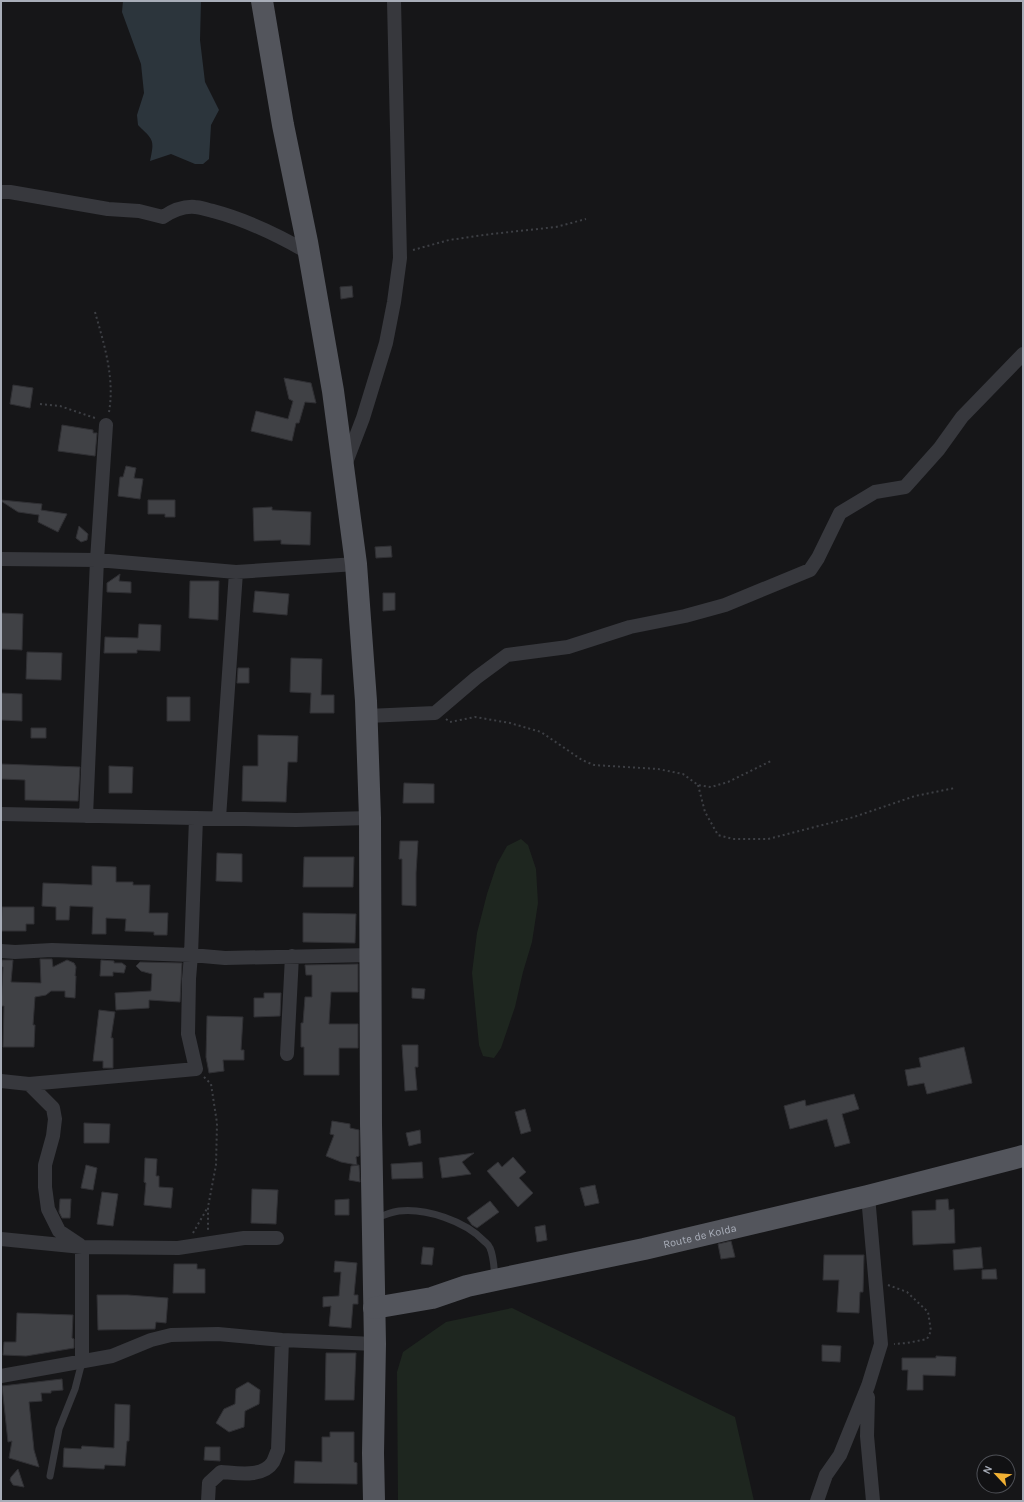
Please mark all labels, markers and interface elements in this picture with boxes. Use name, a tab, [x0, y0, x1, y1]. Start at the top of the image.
street label: Route de Kolda	[662, 1221, 738, 1251]
north arrow	[976, 1454, 1016, 1494]
text: N	[980, 1463, 995, 1476]

